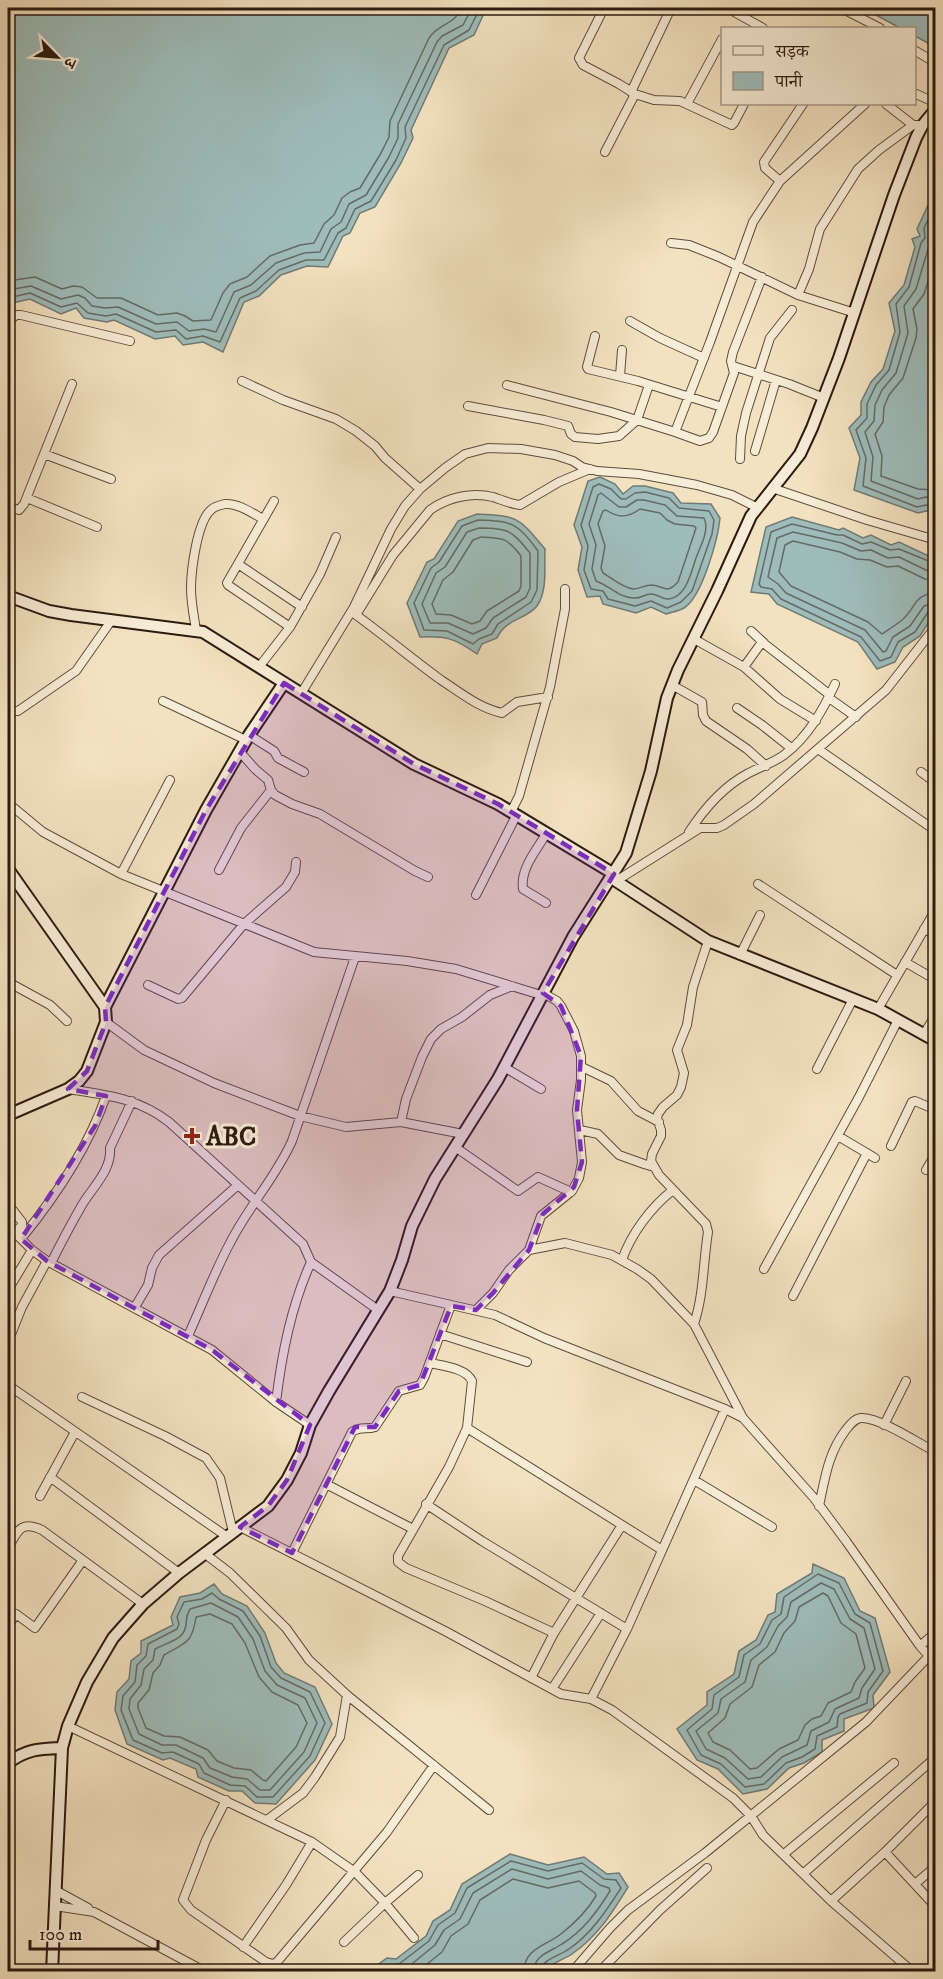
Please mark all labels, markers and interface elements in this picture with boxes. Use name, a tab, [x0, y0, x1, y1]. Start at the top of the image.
north arrow	[27, 27, 87, 87]
legend	[721, 27, 916, 105]
text: सड़क	[774, 41, 810, 63]
text: उ	[58, 54, 81, 73]
text: पानी	[774, 71, 804, 93]
place label: ABC	[205, 1121, 256, 1154]
marker: ABC	[183, 1127, 201, 1145]
scale bar	[30, 1913, 158, 1951]
text: 100 m	[39, 1924, 82, 1946]

